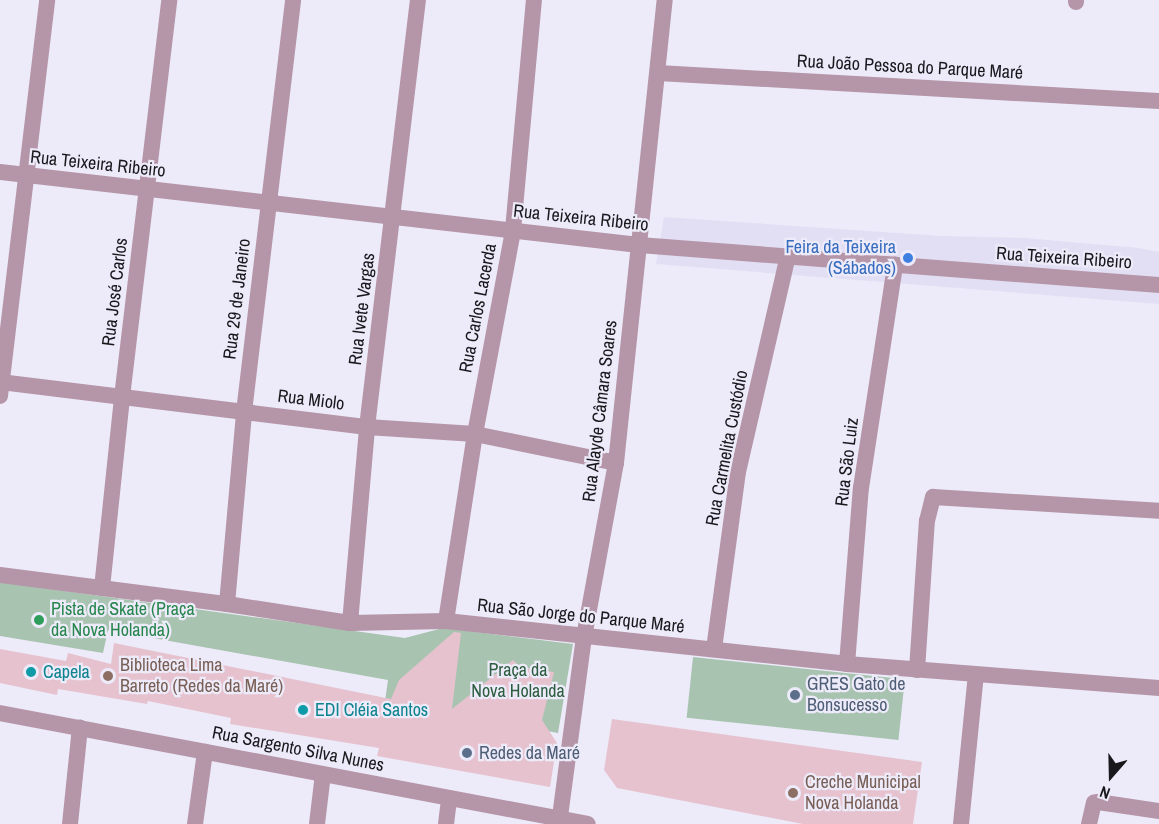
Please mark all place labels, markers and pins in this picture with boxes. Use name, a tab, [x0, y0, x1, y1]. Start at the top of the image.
place label: Feira da Teixeira (Sábados)	[785, 237, 896, 280]
marker: Feira da Teixeira (Sábados)	[901, 251, 915, 265]
place label: Pista de Skate (Praça da Nova Holanda)	[51, 599, 195, 642]
marker: Pista de Skate (Praça da Nova Holanda)	[32, 613, 46, 627]
place label: Biblioteca Lima Barreto (Redes da Maré)	[120, 655, 283, 698]
place label: Capela	[43, 661, 90, 683]
marker: Capela	[24, 665, 38, 679]
marker: Biblioteca Lima Barreto (Redes da Maré)	[101, 669, 115, 683]
place label: GRES Gato de Bonsucesso	[807, 674, 905, 716]
marker: GRES Gato de Bonsucesso	[788, 688, 802, 702]
place label: EDI Cléia Santos	[315, 699, 428, 721]
marker: EDI Cléia Santos	[296, 703, 310, 717]
place label: Redes da Maré	[479, 742, 580, 764]
marker: Redes da Maré	[460, 746, 474, 760]
place label: Creche Municipal Nova Holanda	[805, 772, 921, 814]
marker: Creche Municipal Nova Holanda	[786, 786, 800, 800]

